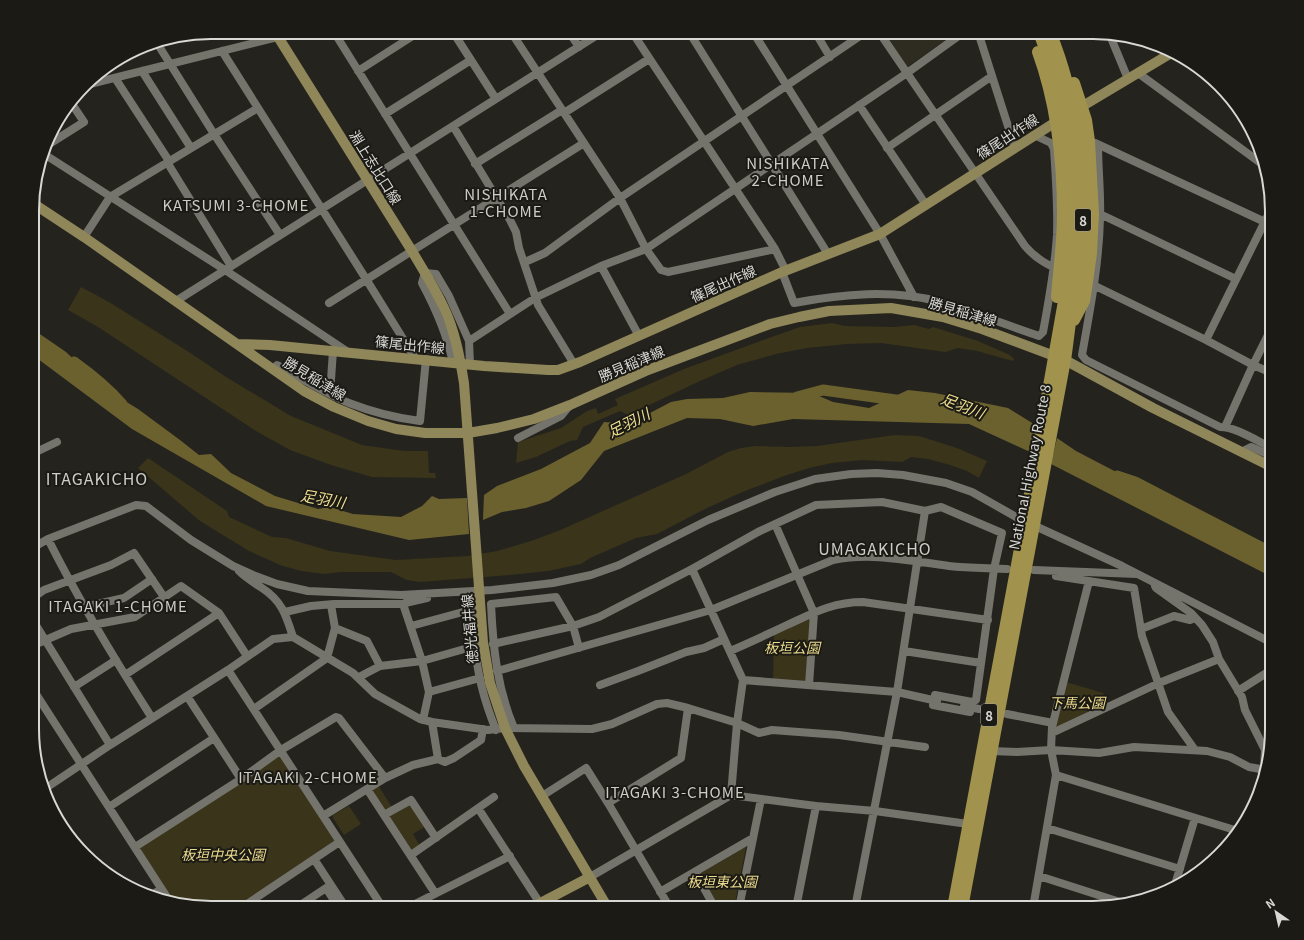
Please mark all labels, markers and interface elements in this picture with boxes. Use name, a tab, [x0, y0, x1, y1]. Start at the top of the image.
street label: 篠尾出作線	[972, 109, 1042, 163]
street label: 淵上志比口線	[345, 126, 407, 208]
district label: NISHIKATA 2-CHOME	[746, 152, 830, 190]
district label: NISHIKATA 1-CHOME	[464, 183, 548, 221]
district label: KATSUMI 3-CHOME	[163, 194, 309, 215]
road number: 8	[1075, 209, 1091, 231]
street label: 篠尾出作線	[687, 260, 759, 306]
street label: 勝見稲津線	[927, 292, 999, 330]
street label: 篠尾出作線	[374, 330, 446, 358]
street label: 勝見稲津線	[595, 340, 667, 386]
street label: 勝見稲津線	[280, 351, 350, 405]
street label: National Highway Route 8	[1003, 382, 1055, 551]
water label: 足羽川	[938, 387, 990, 424]
water label: 足羽川	[603, 402, 655, 442]
district label: ITAGAKICHO	[46, 466, 148, 490]
water label: 足羽川	[299, 484, 349, 513]
district label: UMAGAKICHO	[818, 536, 932, 560]
street label: 徳光福井線	[456, 593, 482, 665]
district label: ITAGAKI 1-CHOME	[48, 595, 188, 616]
park label: 板垣公園	[764, 637, 822, 657]
park label: 下馬公園	[1049, 692, 1107, 712]
road number: 8	[981, 704, 997, 726]
district label: ITAGAKI 2-CHOME	[238, 766, 378, 787]
district label: ITAGAKI 3-CHOME	[605, 781, 745, 802]
park label: 板垣中央公園	[181, 844, 267, 864]
park label: 板垣東公園	[687, 871, 759, 891]
north arrow	[1256, 892, 1296, 932]
text: N	[1262, 894, 1278, 912]

